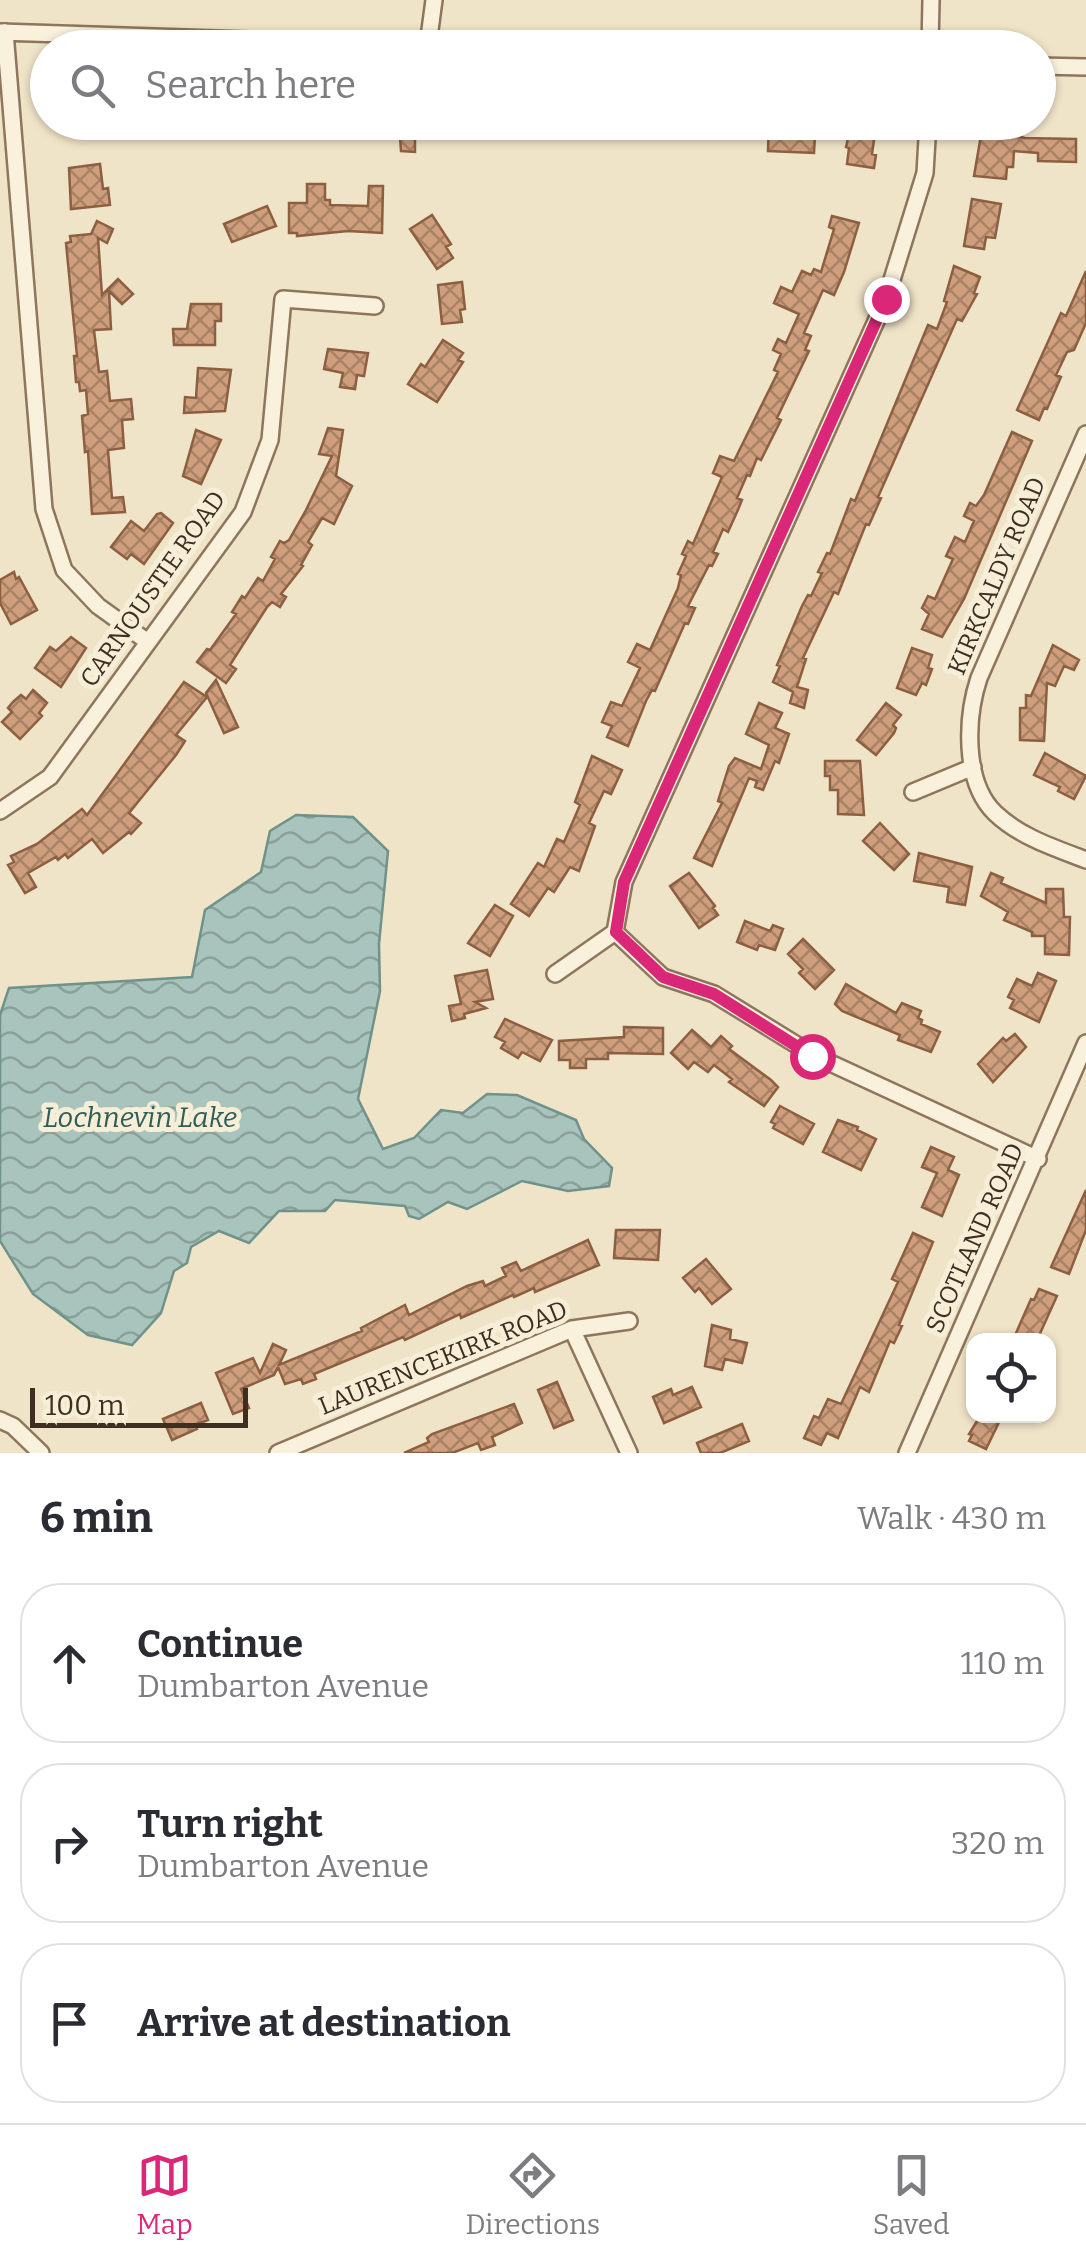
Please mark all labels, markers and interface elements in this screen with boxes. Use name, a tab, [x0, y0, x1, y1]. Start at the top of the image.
search box	[30, 30, 1056, 140]
icon: search	[65, 58, 120, 113]
text: Search here	[145, 62, 356, 108]
route end	[864, 277, 910, 323]
street label: KIRKCALDY ROAD	[942, 473, 1052, 679]
street label: CARNOUSTIE ROAD	[74, 485, 232, 693]
route start	[790, 1034, 836, 1080]
water label: Lochnevin Lake	[43, 1101, 237, 1134]
street label: SCOTLAND ROAD	[920, 1138, 1030, 1338]
street label: LAURENCEKIRK ROAD	[314, 1294, 572, 1422]
map controls	[966, 1333, 1056, 1423]
button: locate	[966, 1333, 1056, 1423]
scale bar	[30, 1383, 248, 1428]
text: 100 m	[45, 1389, 125, 1422]
text: 6 min	[40, 1493, 153, 1543]
text: Walk · 430 m	[857, 1499, 1046, 1537]
text: Continue	[137, 1621, 303, 1667]
icon: ahead	[42, 1636, 97, 1691]
text: 110 m	[961, 1644, 1044, 1682]
text: Dumbarton Avenue	[137, 1667, 429, 1705]
text: Turn right	[137, 1801, 323, 1847]
icon: right	[42, 1816, 97, 1871]
text: 320 m	[951, 1824, 1044, 1862]
text: Dumbarton Avenue	[137, 1847, 429, 1885]
icon: arrive	[42, 1996, 97, 2051]
text: Arrive at destination	[137, 2000, 510, 2046]
tab: Map	[136, 2148, 193, 2241]
tab: Directions	[465, 2148, 600, 2241]
tab: Saved	[873, 2148, 950, 2241]

